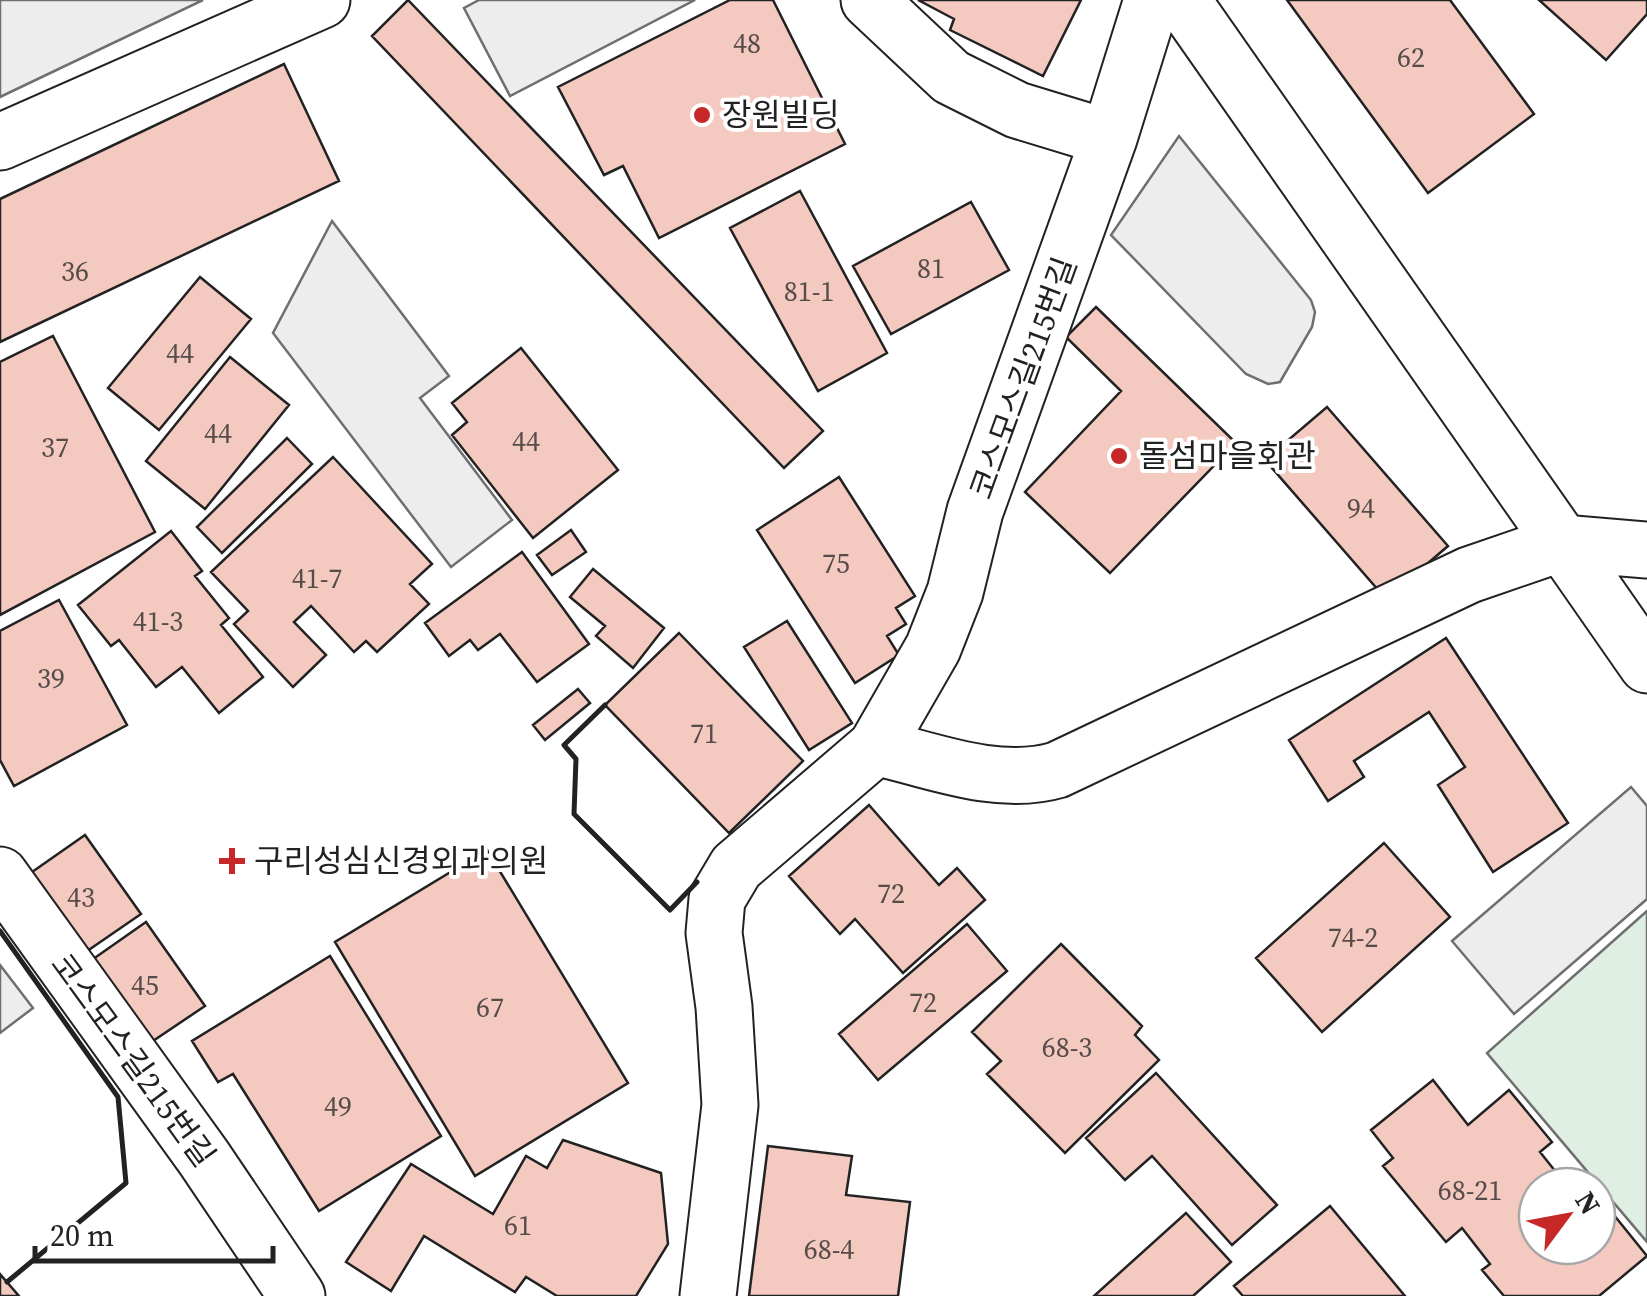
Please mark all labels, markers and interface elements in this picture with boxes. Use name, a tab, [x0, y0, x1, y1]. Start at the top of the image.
house number: 48	[733, 24, 761, 62]
house number: 62	[1397, 38, 1425, 76]
place label: 장원빌딩	[722, 93, 840, 137]
marker: 장원빌딩	[691, 104, 713, 126]
house number: 81	[917, 249, 945, 287]
street label: 코스모스길215번길	[959, 251, 1087, 505]
house number: 36	[61, 252, 89, 290]
house number: 81-1	[784, 272, 834, 310]
house number: 44	[166, 334, 194, 372]
house number: 44	[204, 414, 232, 452]
house number: 44	[512, 422, 540, 460]
house number: 37	[41, 428, 69, 466]
place label: 돌섬마을회관	[1139, 434, 1316, 478]
marker: 돌섬마을회관	[1108, 445, 1130, 467]
house number: 94	[1347, 489, 1375, 527]
house number: 75	[822, 544, 850, 582]
house number: 41-7	[292, 559, 342, 597]
house number: 41-3	[133, 602, 183, 640]
house number: 39	[37, 659, 65, 697]
house number: 71	[690, 714, 718, 752]
place label: 구리성심신경외과의원	[254, 839, 548, 883]
marker: 구리성심신경외과의원	[219, 848, 245, 874]
house number: 72	[877, 874, 905, 912]
house number: 43	[67, 878, 95, 916]
house number: 74-2	[1328, 918, 1378, 956]
street label: 코스모스길215번길	[41, 944, 225, 1176]
house number: 45	[131, 966, 159, 1004]
house number: 72	[909, 983, 937, 1021]
house number: 67	[476, 988, 504, 1026]
house number: 68-3	[1042, 1028, 1092, 1066]
house number: 49	[324, 1087, 352, 1125]
north arrow	[1517, 1166, 1617, 1266]
house number: 68-21	[1438, 1171, 1502, 1209]
text: N	[1567, 1184, 1610, 1221]
scale bar	[35, 1201, 272, 1263]
house number: 61	[504, 1206, 532, 1244]
text: 20 m	[50, 1215, 114, 1256]
house number: 68-4	[804, 1230, 854, 1268]

